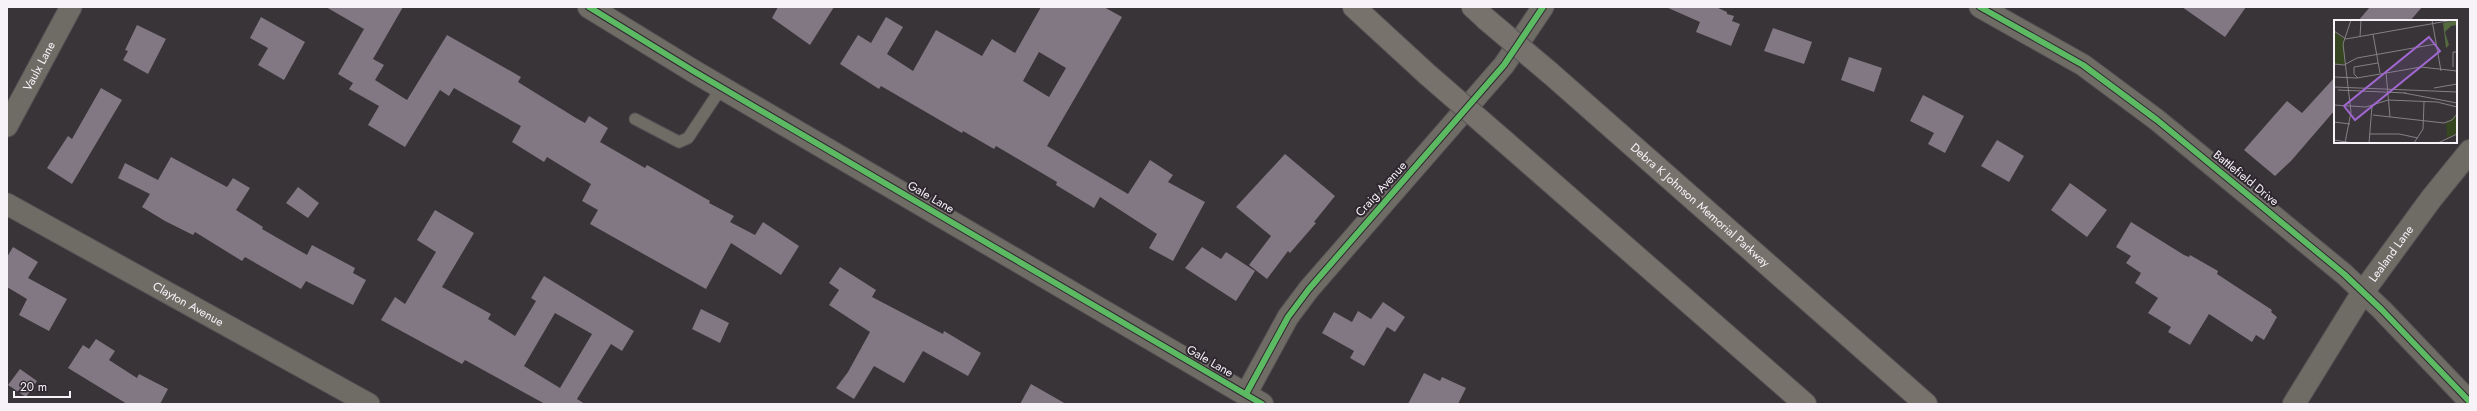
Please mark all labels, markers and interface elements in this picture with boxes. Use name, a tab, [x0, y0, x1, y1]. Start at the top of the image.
inset map	[2334, 20, 2457, 143]
street label: Vaulx Lane	[19, 38, 60, 94]
street label: Debra K Johnson Memorial Parkway	[1626, 139, 1774, 272]
street label: Battlefield Drive	[2209, 146, 2283, 210]
street label: Craig Avenue	[1351, 157, 1411, 221]
street label: Gale Lane	[904, 176, 958, 218]
street label: Lealand Lane	[2364, 222, 2418, 286]
street label: Clayton Avenue	[149, 277, 227, 331]
street label: Gale Lane	[1183, 340, 1237, 382]
scale bar	[14, 373, 70, 399]
text: 20 m	[20, 378, 47, 396]

